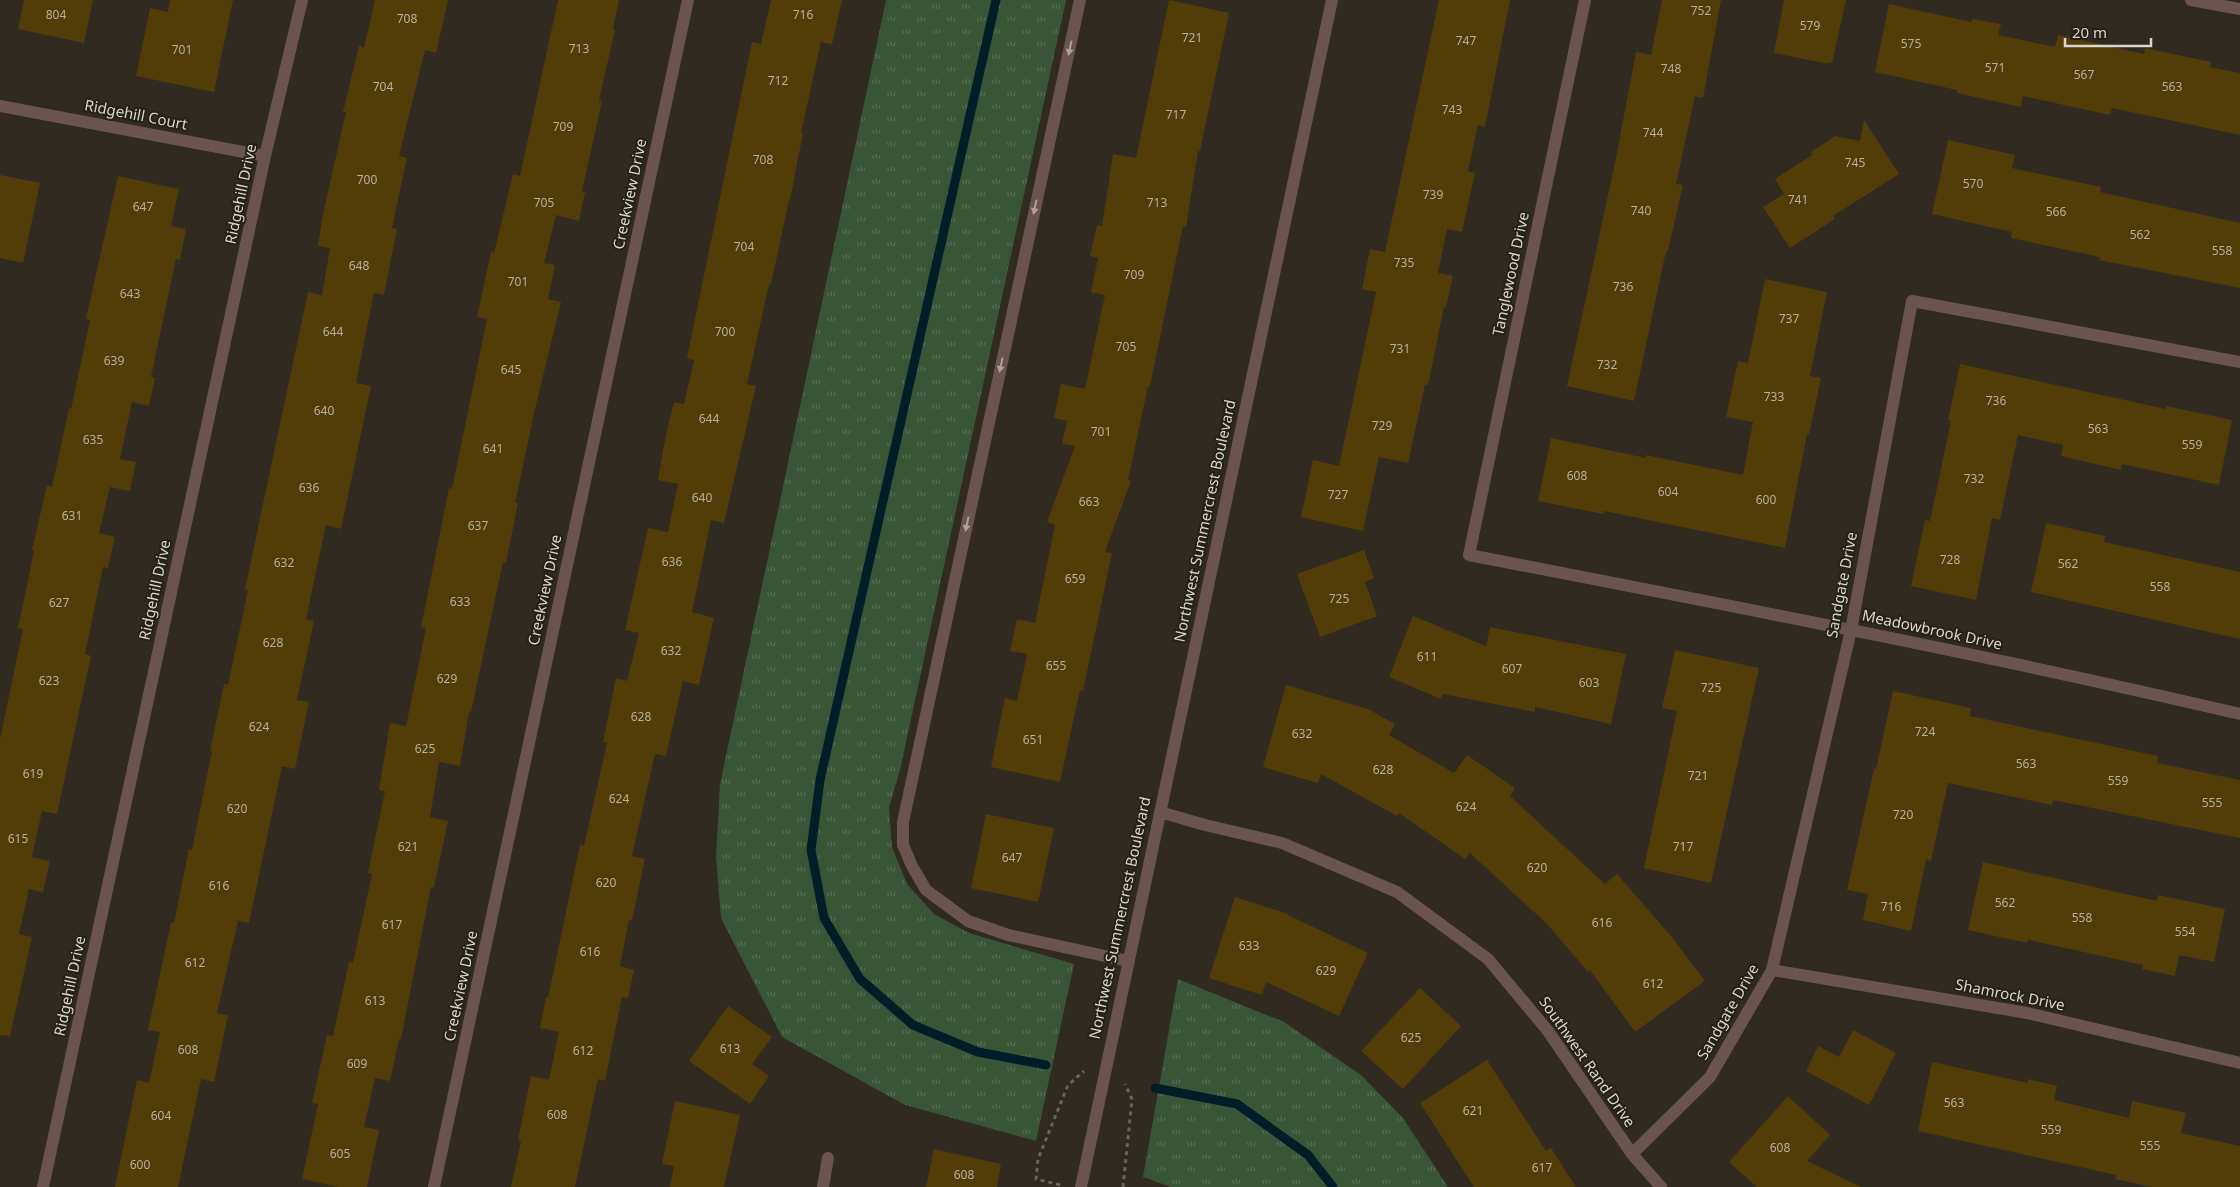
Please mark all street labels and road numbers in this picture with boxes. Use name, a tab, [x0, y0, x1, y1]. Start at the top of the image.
street label: Ridgehill Court	[83, 94, 190, 134]
street label: Creekview Drive	[608, 137, 651, 251]
street label: Ridgehill Drive	[220, 142, 260, 246]
street label: Tanglewood Drive	[1487, 210, 1533, 338]
street label: Northwest Summercrest Boulevard	[1169, 398, 1240, 644]
street label: Sandgate Drive	[1821, 530, 1861, 640]
street label: Creekview Drive	[523, 533, 566, 647]
street label: Ridgehill Drive	[134, 538, 174, 642]
street label: Meadowbrook Drive	[1860, 604, 2004, 654]
street label: Northwest Summercrest Boulevard	[1084, 795, 1155, 1041]
street label: Creekview Drive	[439, 929, 482, 1043]
street label: Ridgehill Drive	[49, 934, 89, 1038]
street label: Sandgate Drive	[1692, 960, 1763, 1063]
street label: Shamrock Drive	[1954, 974, 2067, 1014]
street label: Southwest Rand Drive	[1535, 992, 1641, 1131]

